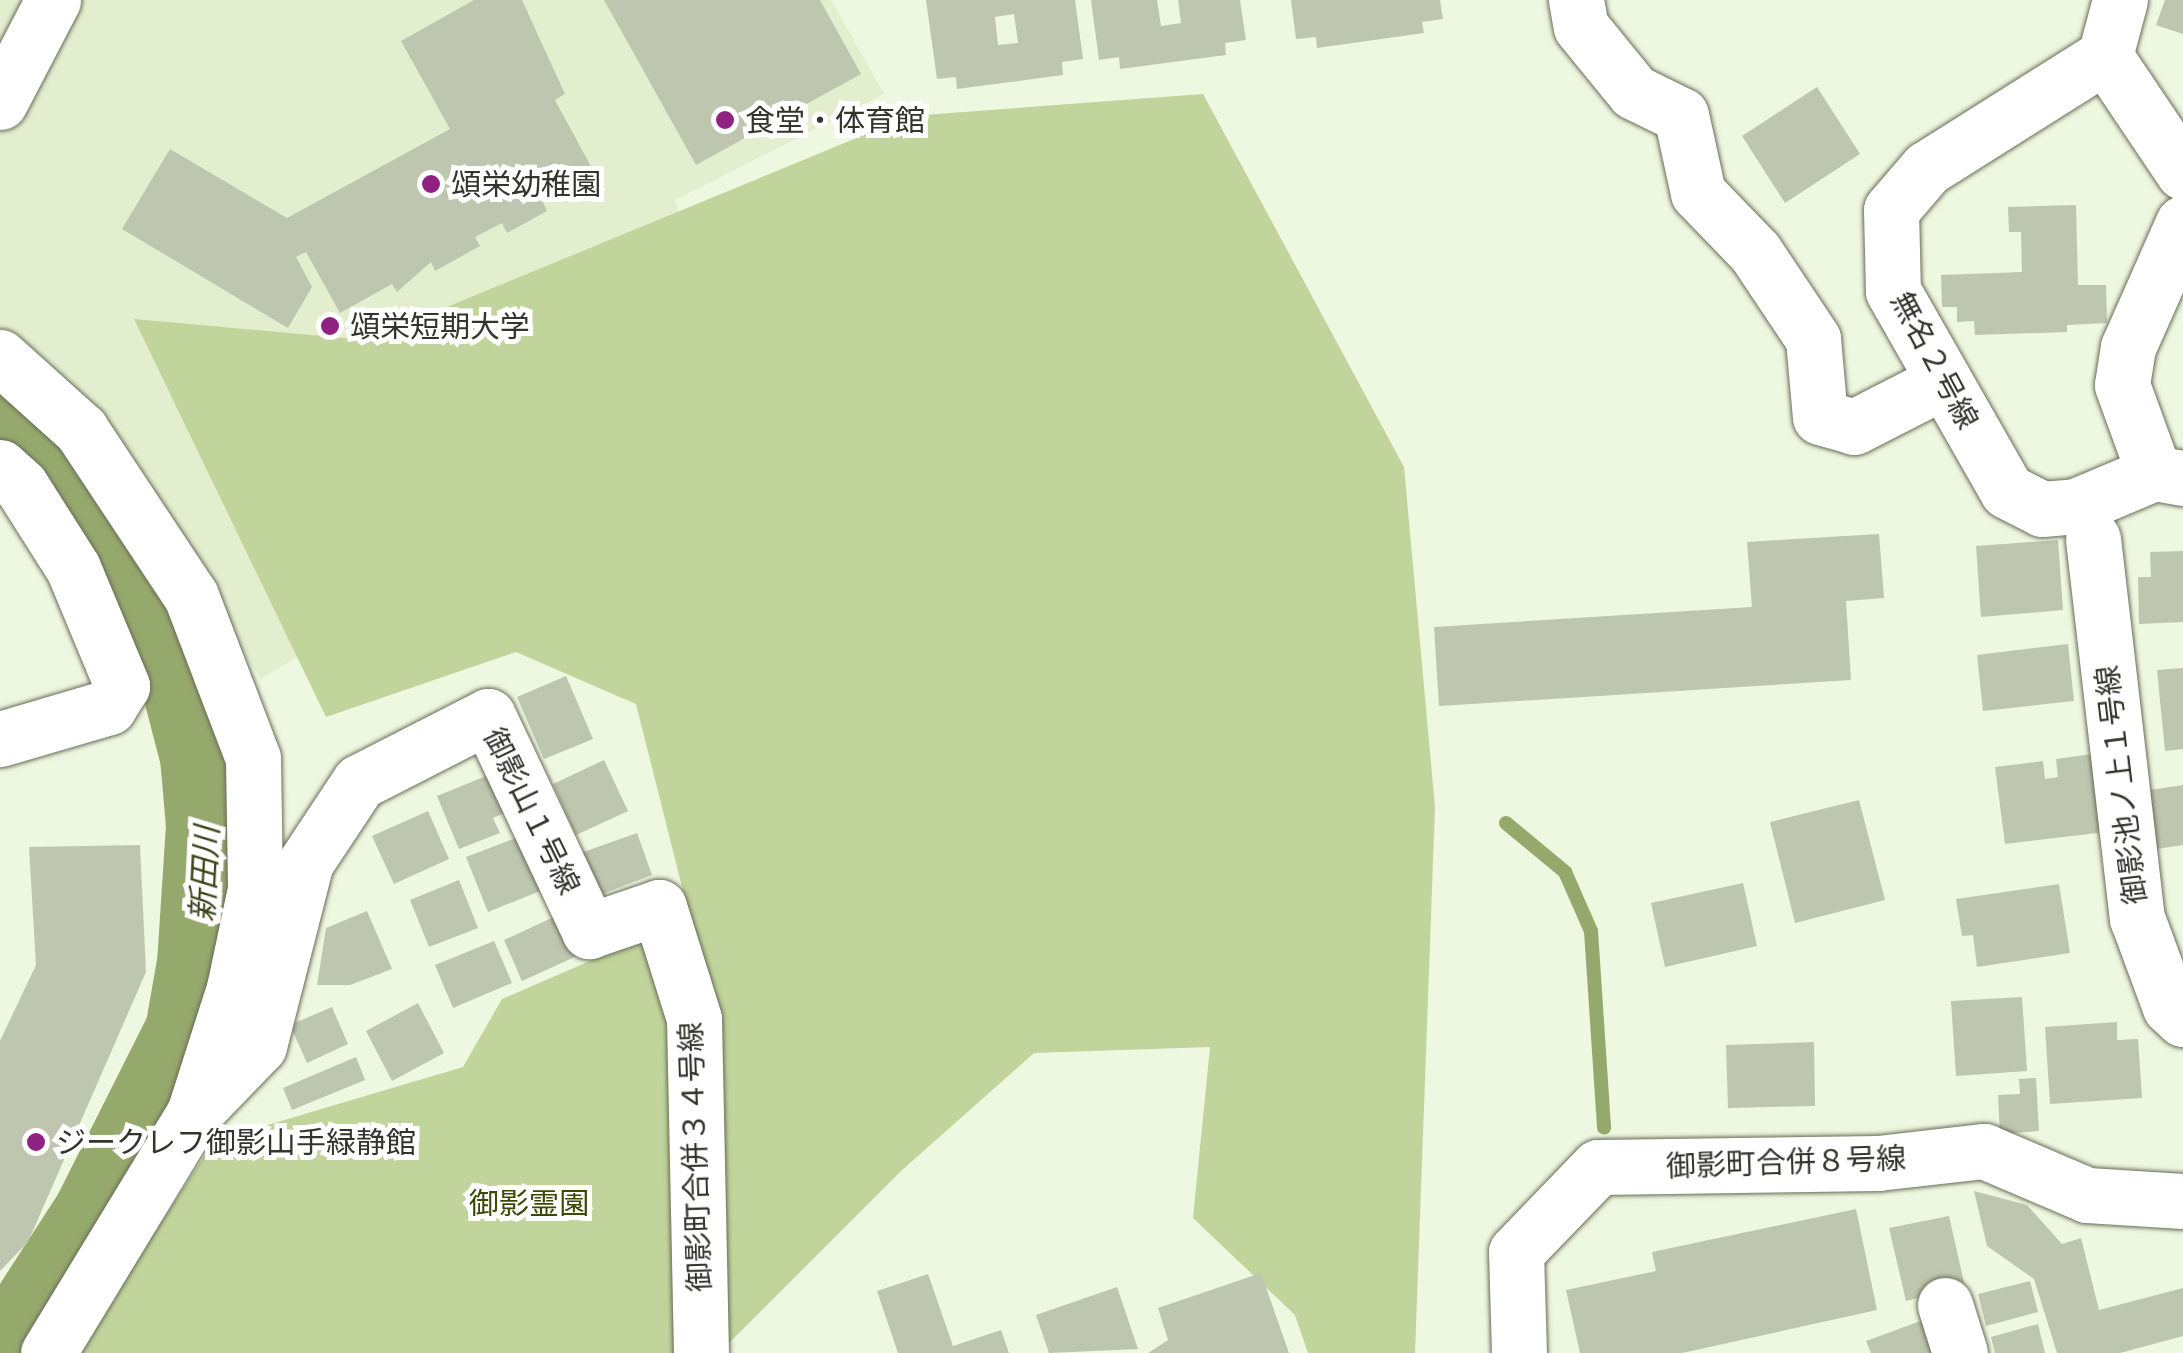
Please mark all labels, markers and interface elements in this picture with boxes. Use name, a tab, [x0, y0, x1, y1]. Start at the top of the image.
place label: 食堂・体育館	[745, 102, 925, 138]
marker: 食堂・体育館	[714, 109, 736, 131]
place label: 頌栄幼稚園	[451, 166, 601, 202]
marker: 頌栄幼稚園	[420, 173, 442, 195]
street label: 無名２号線	[1884, 285, 1986, 435]
place label: 頌栄短期大学	[350, 308, 530, 344]
marker: 頌栄短期大学	[319, 315, 341, 337]
street label: 御影池ノ上１号線	[2089, 664, 2153, 906]
street label: 御影山１号線	[476, 722, 588, 900]
water label: 新田川	[182, 825, 226, 923]
street label: 御影町合併３４号線	[672, 1021, 718, 1293]
place label: ジークレフ御影山手緑静館	[56, 1124, 416, 1160]
marker: ジークレフ御影山手緑静館	[25, 1131, 47, 1153]
street label: 御影町合併８号線	[1665, 1140, 1907, 1184]
park label: 御影霊園	[469, 1185, 589, 1221]

